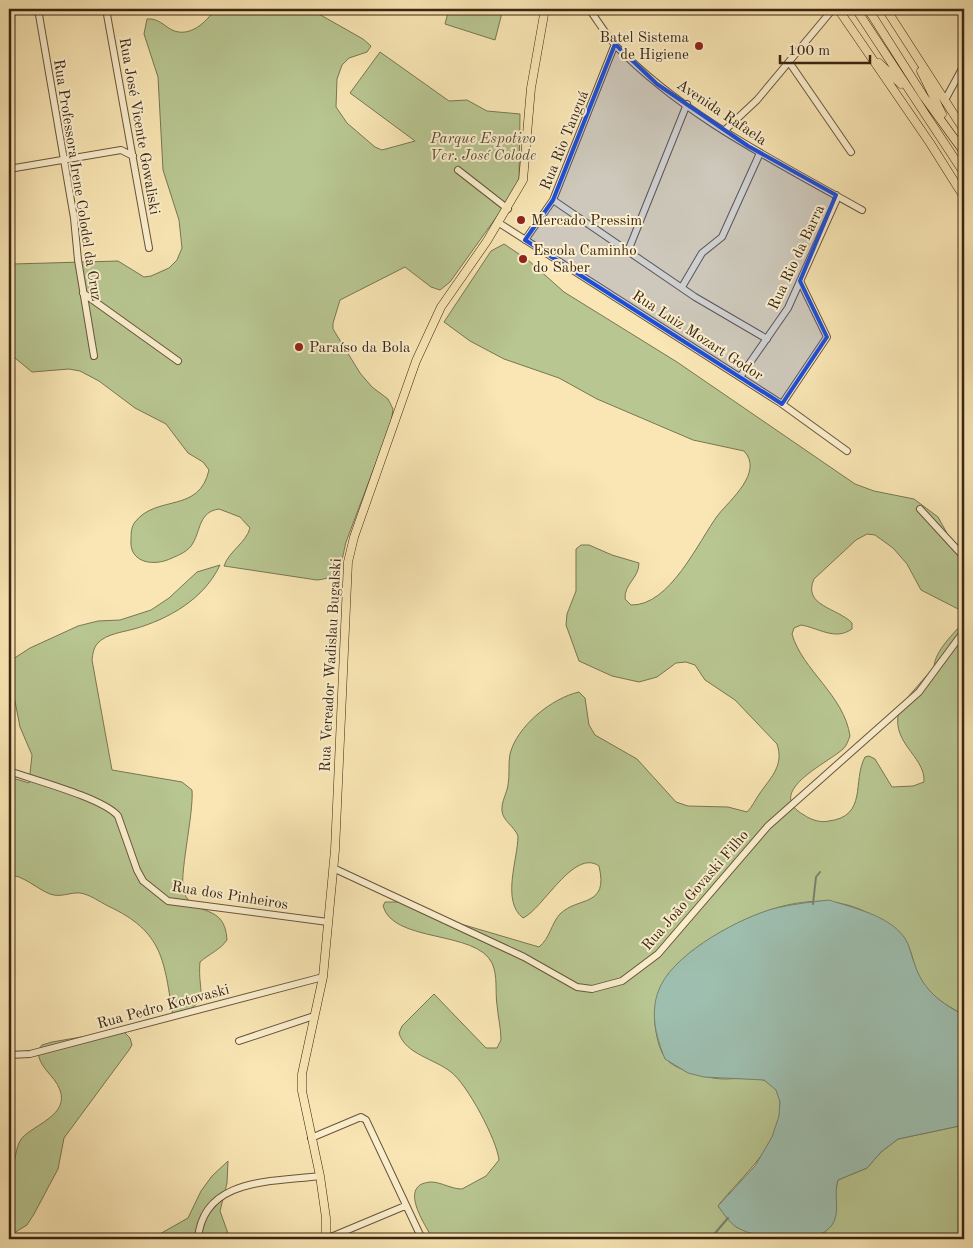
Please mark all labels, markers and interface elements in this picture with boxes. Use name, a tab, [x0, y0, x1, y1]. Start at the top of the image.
place label: Batel Sistema de Higiene	[600, 31, 690, 63]
scale bar	[780, 32, 870, 64]
street label: Rua José Vicente Gowaliski	[116, 37, 161, 216]
marker: Batel Sistema de Higiene	[693, 40, 705, 52]
text: 100 m	[788, 44, 830, 59]
street label: Rua Professora Irene Colodel da Cruz	[50, 58, 103, 302]
street label: Avenida Rafaela	[673, 78, 769, 149]
street label: Rua Rio Tanguá	[539, 88, 592, 192]
park label: Parque Espotivo Ver. José Colode	[429, 132, 536, 164]
street label: Rua Rio da Barra	[767, 202, 828, 312]
marker: Mercado Pressim	[515, 214, 527, 226]
place label: Mercado Pressim	[531, 214, 642, 229]
place label: Escola Caminho do Saber	[533, 244, 637, 276]
marker: Escola Caminho do Saber	[517, 253, 529, 265]
street label: Rua Luiz Mozart Godor	[629, 288, 765, 384]
marker: Paraíso da Bola	[293, 341, 305, 353]
place label: Paraíso da Bola	[309, 341, 411, 356]
street label: Rua Vereador Wadislau Bugalski	[318, 558, 345, 772]
street label: Rua João Govaski Filho	[640, 828, 752, 954]
street label: Rua dos Pinheiros	[170, 880, 289, 913]
street label: Rua Pedro Kotovaski	[96, 983, 231, 1032]

